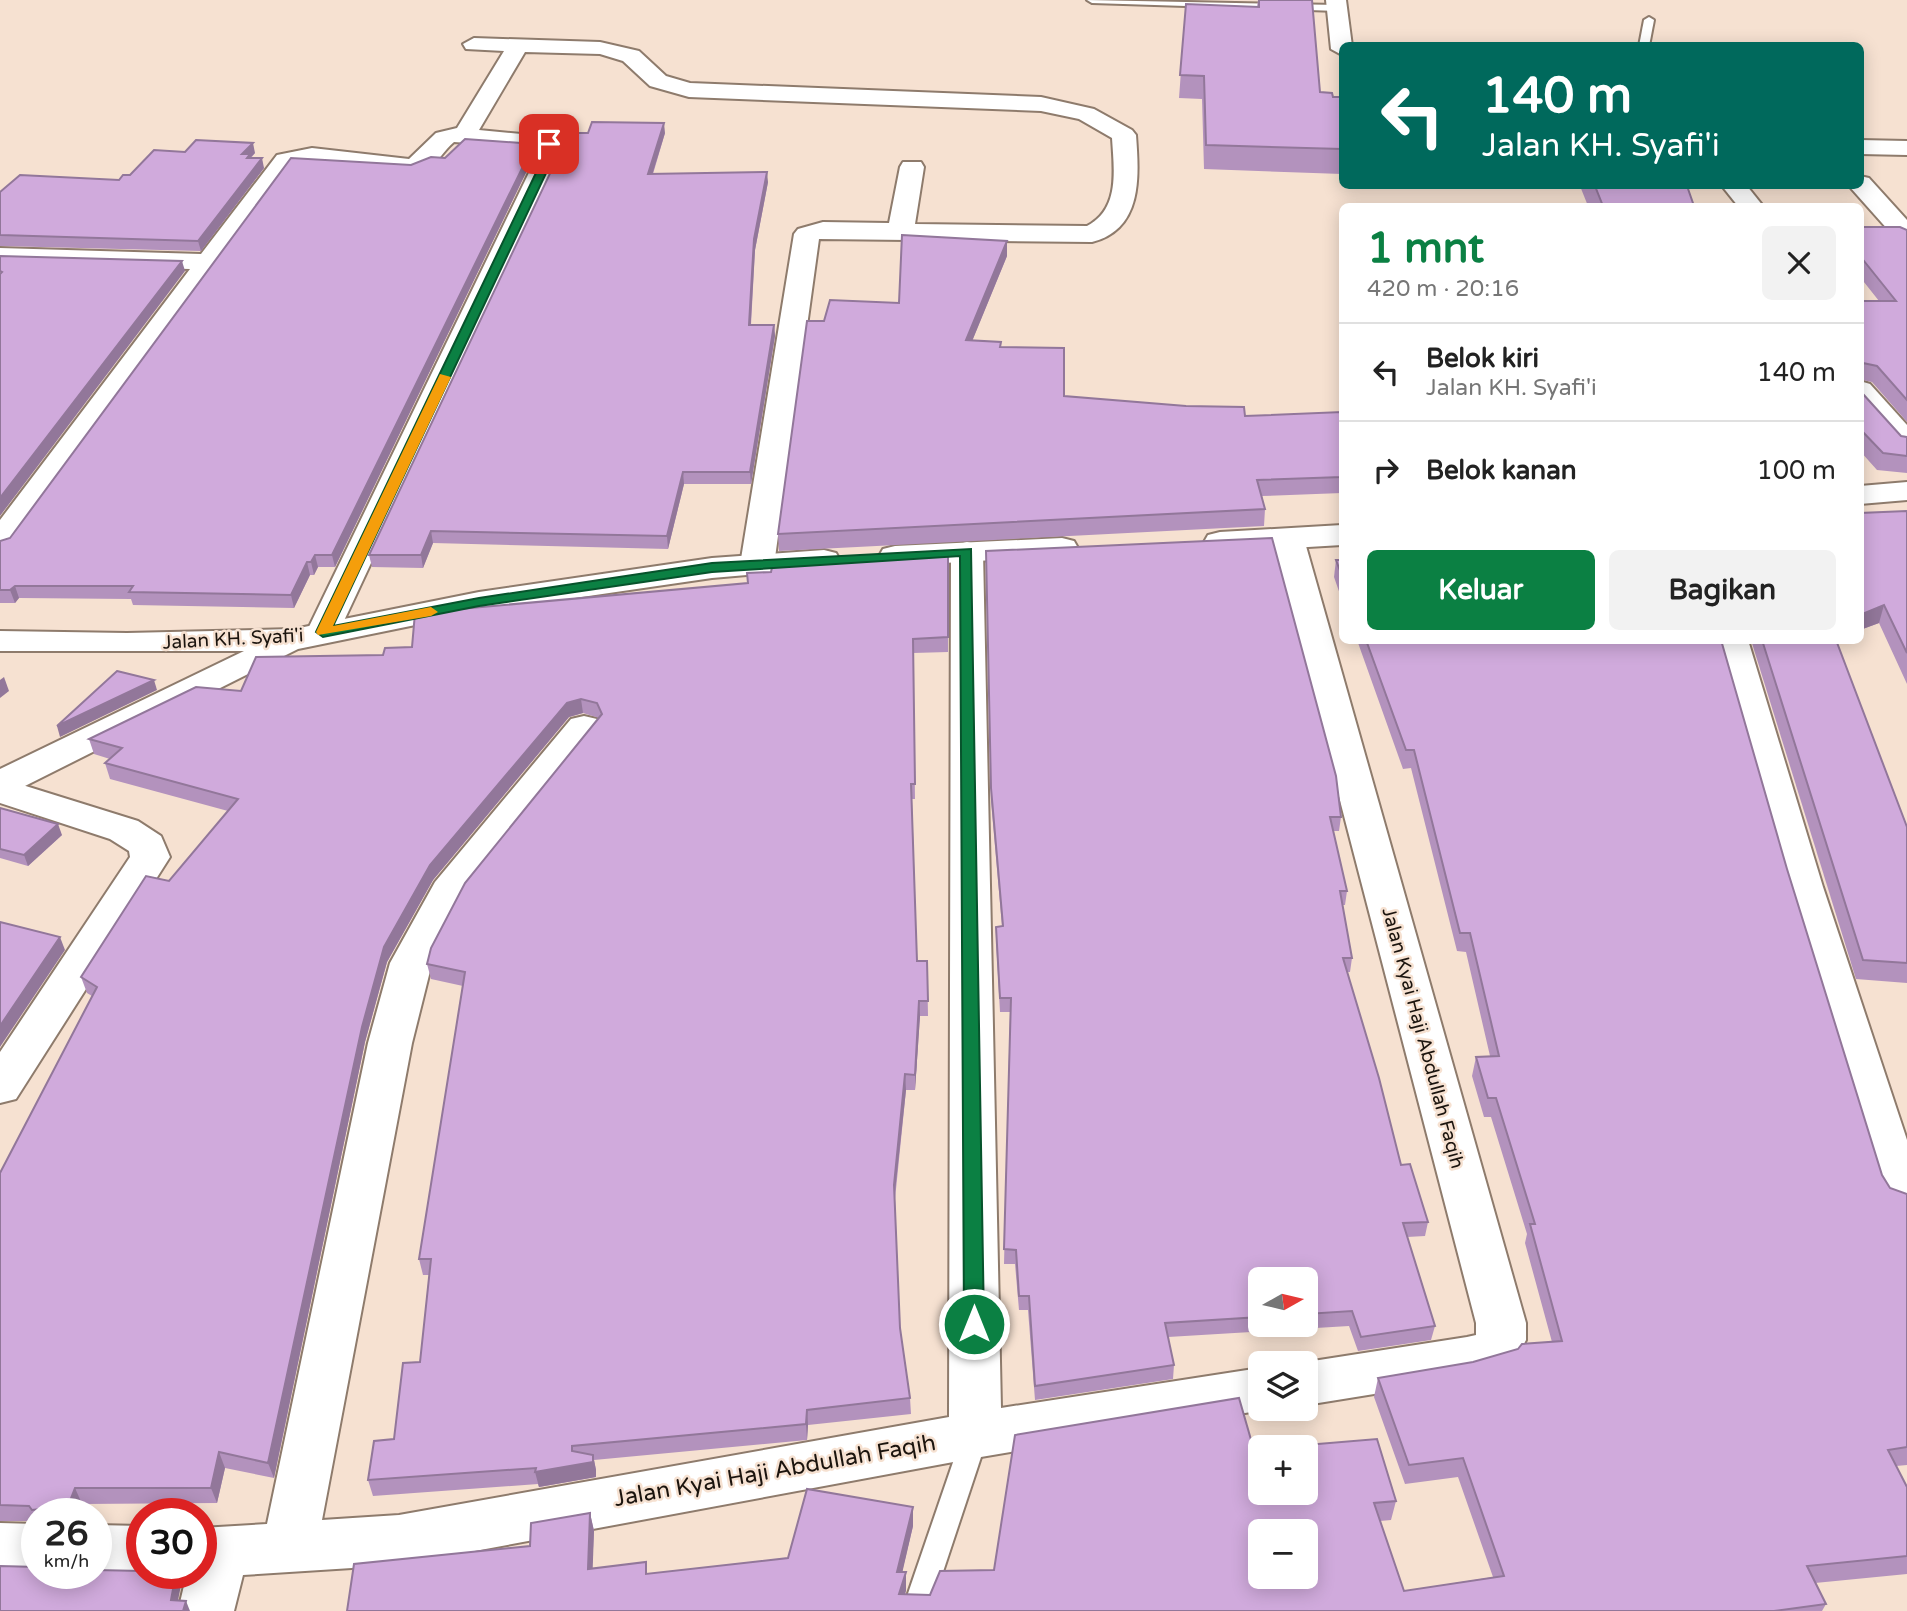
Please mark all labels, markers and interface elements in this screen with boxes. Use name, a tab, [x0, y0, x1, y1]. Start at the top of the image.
text: 140 m	[1482, 67, 1632, 126]
icon: left	[1367, 70, 1458, 161]
pin	[519, 114, 579, 174]
icon: arrive	[530, 125, 568, 163]
text: Jalan KH. Syafi'i	[1482, 127, 1720, 165]
text: 1 mnt	[1367, 223, 1484, 274]
button: close	[1762, 226, 1836, 300]
text: 420 m · 20:16	[1367, 275, 1519, 303]
text: Belok kiri	[1426, 343, 1539, 374]
icon: left	[1367, 353, 1405, 391]
text: 140 m	[1756, 357, 1836, 388]
text: Jalan KH. Syafi'i	[1426, 374, 1597, 402]
icon: right	[1367, 451, 1405, 489]
text: Belok kanan	[1426, 455, 1577, 486]
text: 100 m	[1756, 455, 1836, 486]
button: Keluar	[1367, 550, 1595, 630]
button: Bagikan	[1609, 550, 1836, 630]
street label: Jalan KH. Syafi'i	[162, 624, 304, 654]
street label: Jalan Kyai Haji Abdullah Faqih	[1378, 905, 1468, 1171]
north arrow	[1248, 1267, 1318, 1337]
map controls	[1248, 1267, 1318, 1589]
position arrow	[937, 1287, 1011, 1361]
button: layers	[1248, 1351, 1318, 1421]
street label: Jalan Kyai Haji Abdullah Faqih	[612, 1429, 938, 1513]
button: +	[1248, 1435, 1318, 1505]
speed limit sign: 30	[126, 1498, 217, 1589]
text: 26	[45, 1513, 88, 1555]
button: −	[1248, 1519, 1318, 1589]
text: km/h	[44, 1550, 89, 1572]

